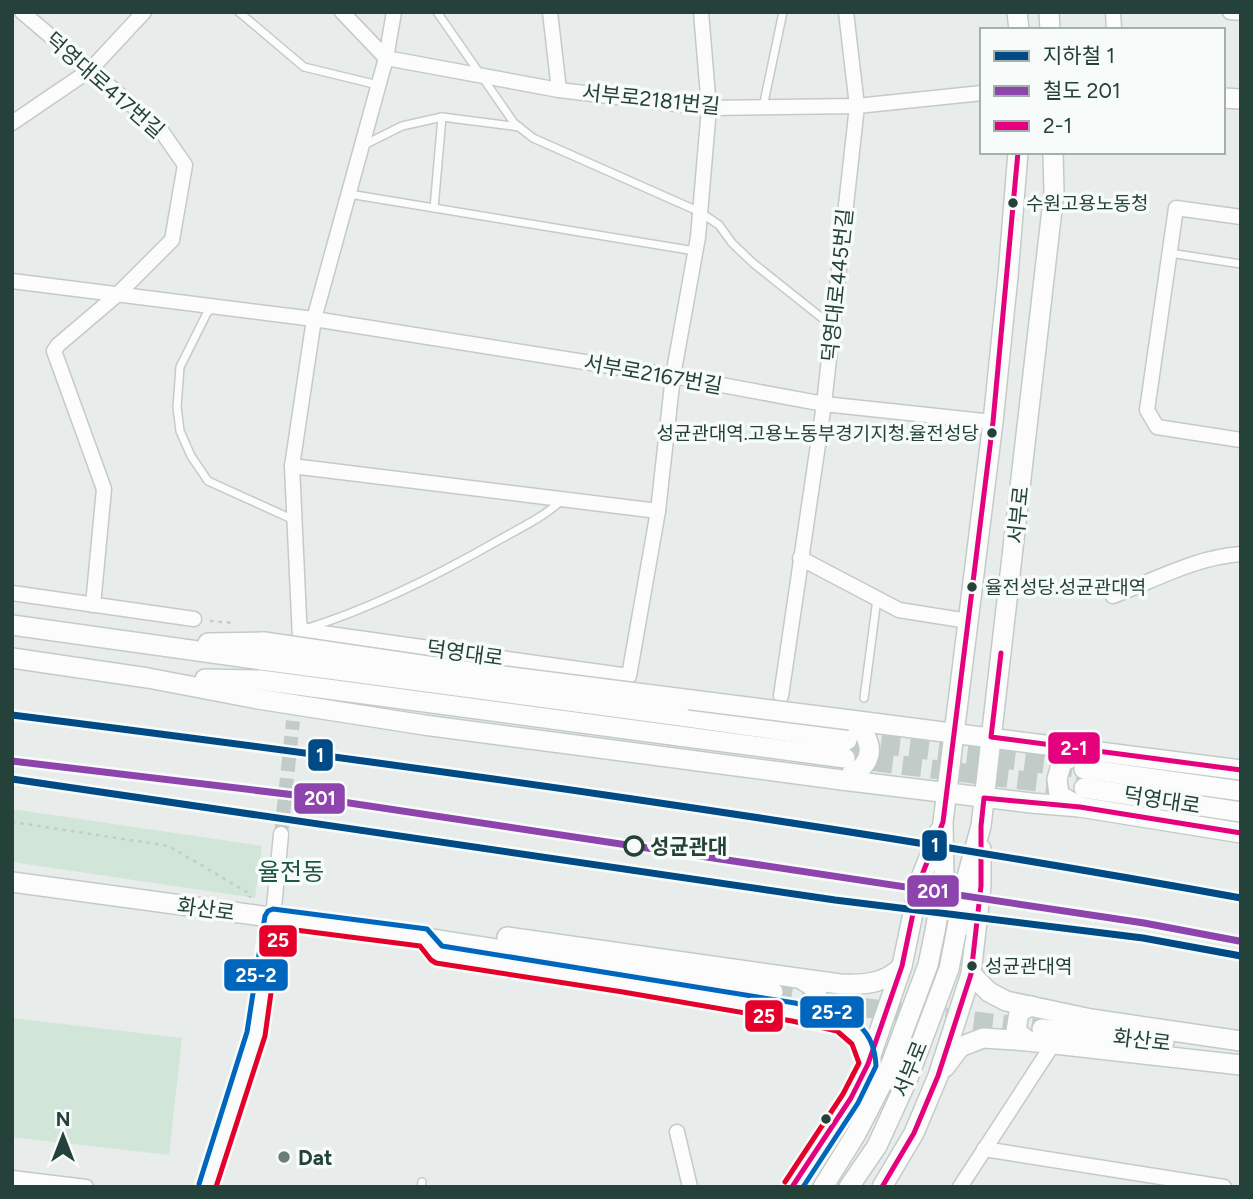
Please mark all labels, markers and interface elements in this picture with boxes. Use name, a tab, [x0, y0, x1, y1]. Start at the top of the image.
street label: 덕영대로417번길	[41, 27, 169, 143]
legend	[980, 28, 1225, 154]
text: 지하철 1	[1043, 43, 1115, 68]
text: 철도 201	[1043, 78, 1121, 103]
street label: 서부로2181번길	[581, 79, 721, 119]
text: 2-1	[1043, 113, 1072, 138]
place label: 수원고용노동청	[1026, 192, 1148, 215]
marker: 수원고용노동청	[1006, 196, 1020, 210]
street label: 덕영대로445번길	[817, 207, 857, 363]
street label: 서부로2167번길	[582, 350, 724, 398]
place label: 성균관대역.고용노동부경기지청.율전성당	[656, 422, 979, 445]
marker: 성균관대역.고용노동부경기지청.율전성당	[985, 426, 999, 440]
street label: 서부로	[1003, 485, 1033, 545]
place label: 율전성당.성균관대역	[985, 576, 1146, 599]
marker: 율전성당.성균관대역	[965, 580, 979, 594]
street label: 덕영대로	[425, 635, 505, 671]
line badge: 2-1	[1047, 731, 1101, 765]
text: 2-1	[1061, 737, 1087, 760]
line badge: 1	[307, 738, 334, 772]
text: 1	[316, 744, 324, 767]
line badge: 201	[293, 782, 346, 815]
street label: 덕영대로	[1122, 782, 1202, 818]
text: 201	[304, 787, 336, 810]
line badge: 1	[921, 829, 948, 862]
place label: 성균관대	[650, 834, 727, 859]
text: 1	[931, 834, 939, 857]
marker: 성균관대	[624, 836, 644, 856]
district label: 율전동	[258, 857, 324, 886]
line badge: 201	[906, 874, 960, 908]
text: 201	[917, 880, 949, 903]
street label: 화산로	[176, 893, 236, 925]
line badge: 25	[258, 924, 298, 958]
text: 25	[267, 929, 289, 952]
place label: 성균관대역	[985, 955, 1072, 978]
line badge: 25-2	[223, 958, 289, 992]
marker: 성균관대역	[965, 959, 979, 973]
text: 25-2	[236, 964, 276, 987]
line badge: 25-2	[799, 995, 865, 1029]
line badge: 25	[744, 999, 784, 1033]
text: 25-2	[812, 1001, 852, 1024]
text: 25	[753, 1005, 775, 1028]
street label: 화산로	[1112, 1024, 1172, 1056]
street label: 서부로	[888, 1037, 932, 1101]
north arrow	[28, 1101, 98, 1171]
text: N	[56, 1108, 70, 1131]
unlabelled marker	[819, 1112, 833, 1126]
place label: Dat	[298, 1145, 332, 1170]
marker: Dat	[276, 1149, 292, 1165]

